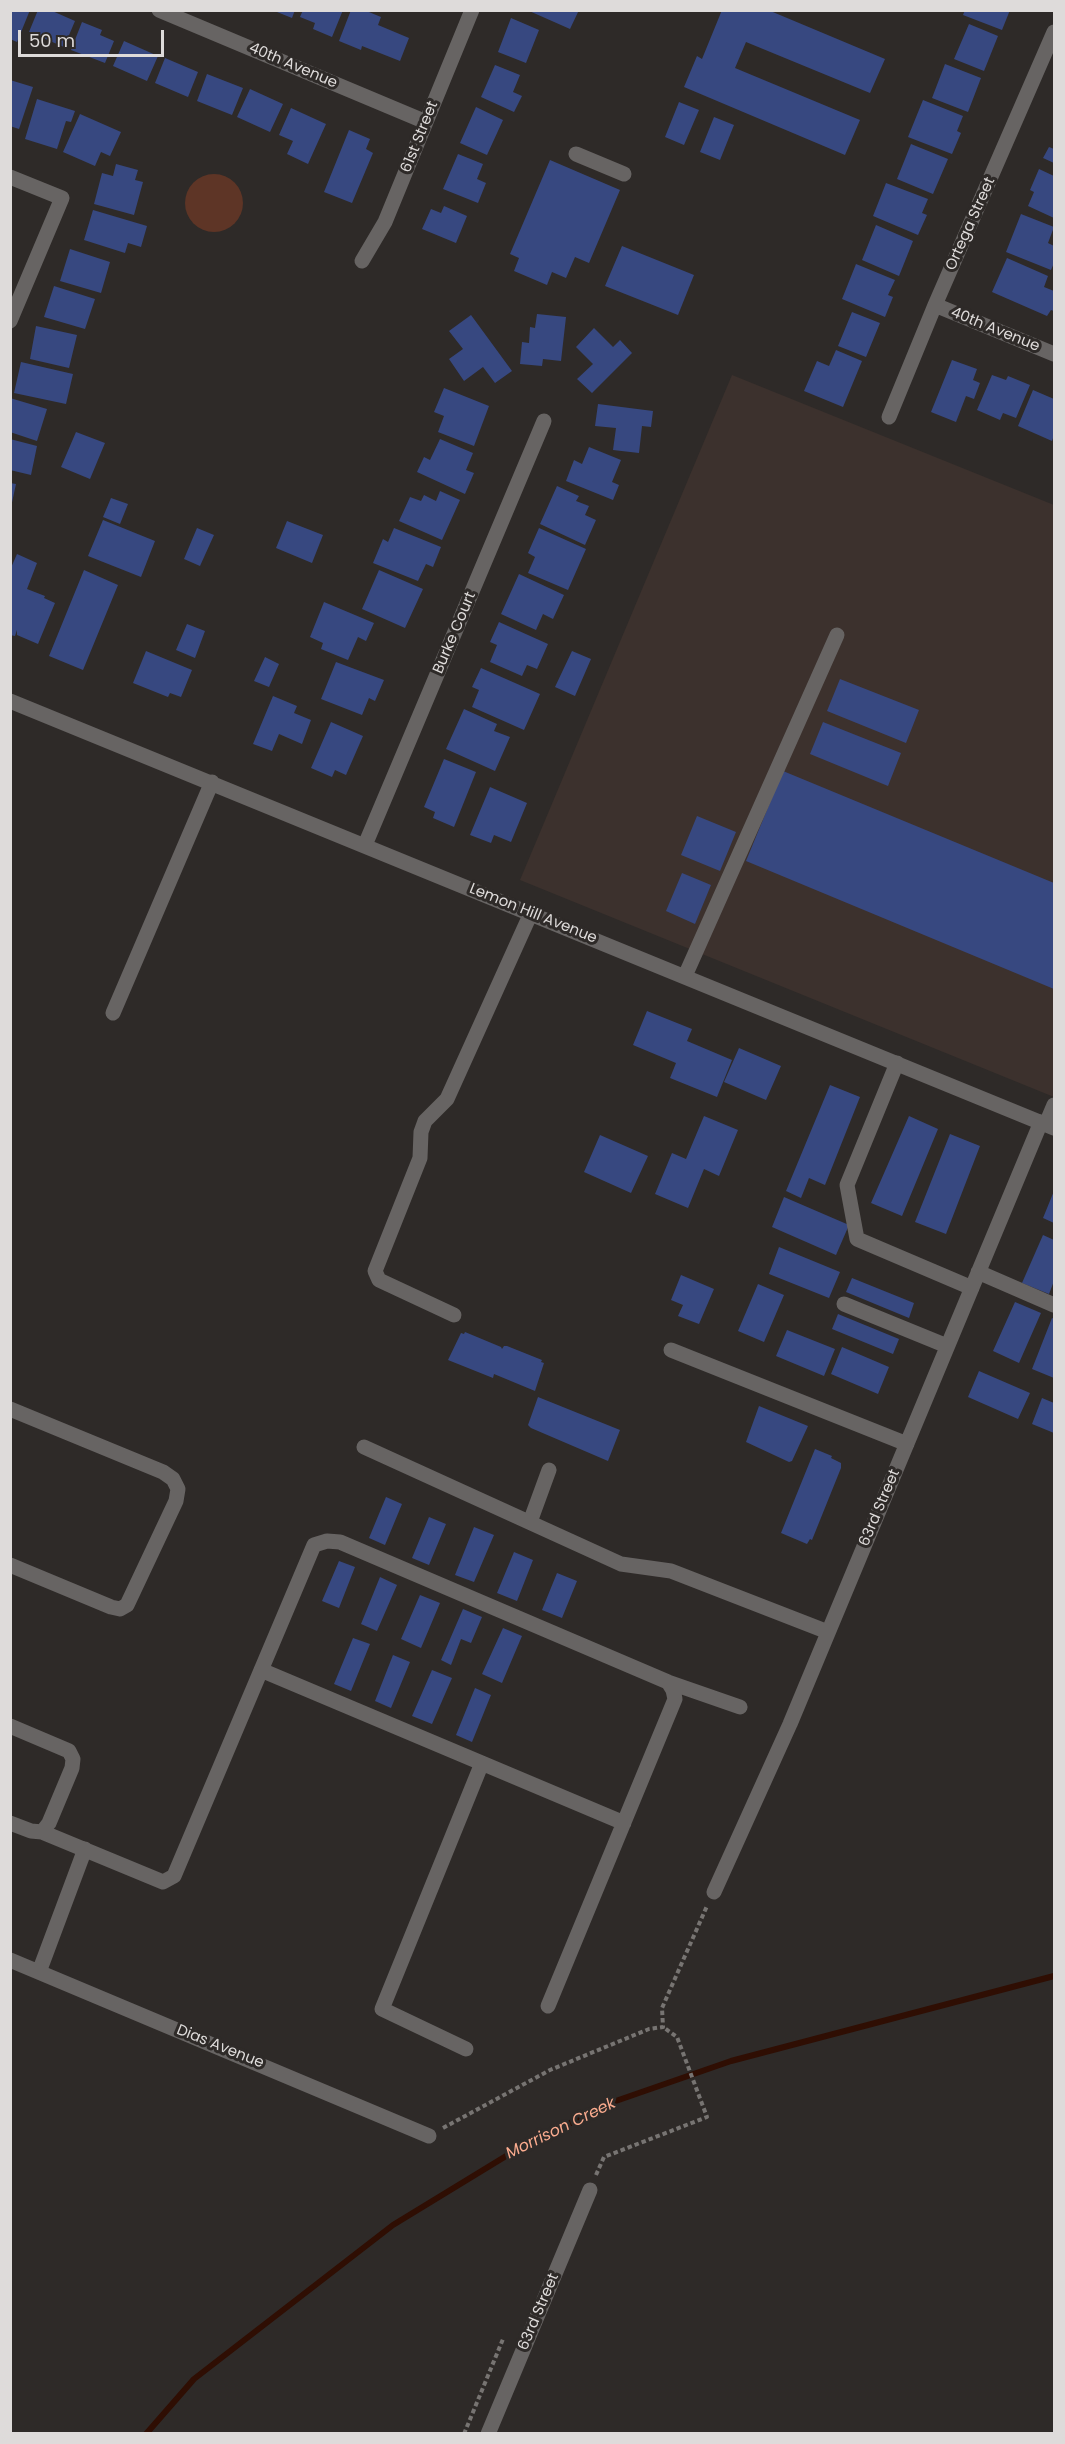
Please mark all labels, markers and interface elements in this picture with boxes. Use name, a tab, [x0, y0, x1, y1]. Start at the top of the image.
scale bar	[21, 18, 166, 56]
text: 50 m	[29, 28, 75, 53]
street label: 40th Avenue	[246, 39, 340, 93]
street label: 61st Street	[398, 99, 442, 175]
street label: Ortega Street	[942, 175, 1000, 273]
street label: 40th Avenue	[948, 304, 1042, 356]
street label: Burke Court	[430, 589, 480, 677]
street label: Lemon Hill Avenue	[466, 880, 600, 948]
street label: 63rd Street	[856, 1467, 904, 1549]
street label: Dias Avenue	[174, 2021, 266, 2073]
water label: Morrison Creek	[503, 2094, 619, 2164]
street label: 63rd Street	[515, 2271, 563, 2353]

